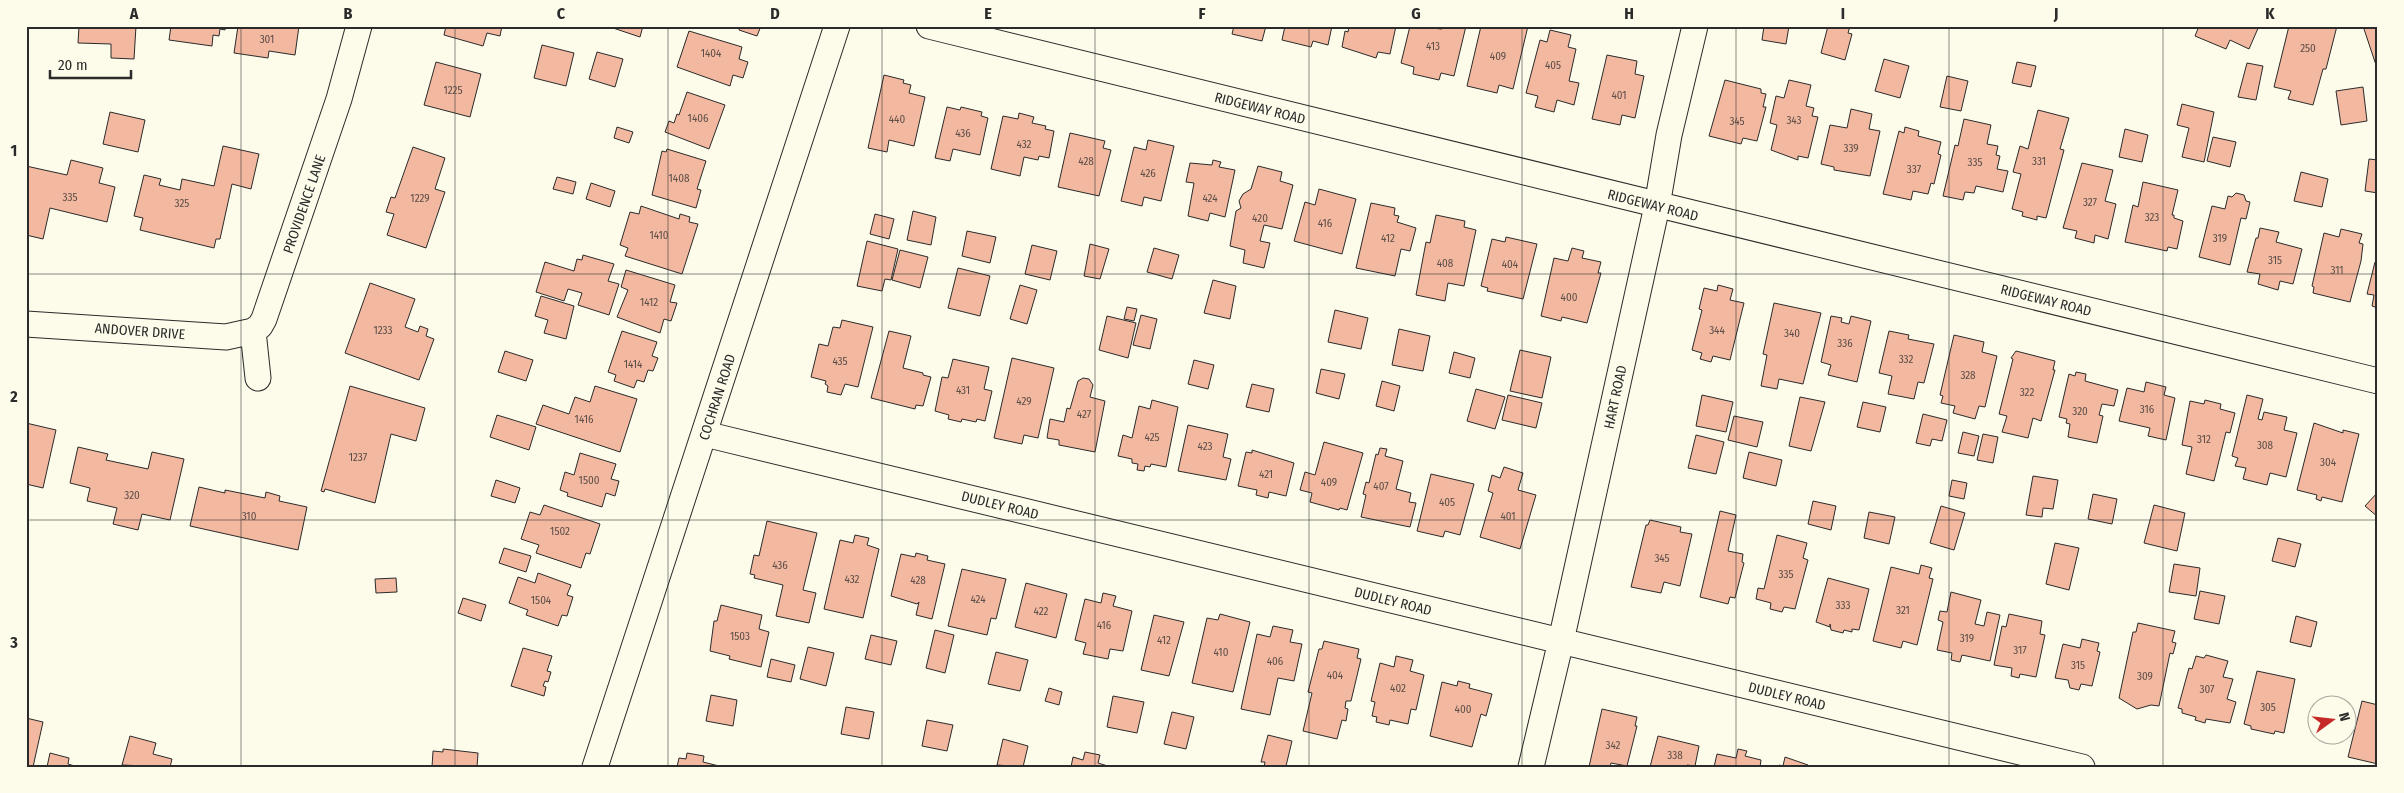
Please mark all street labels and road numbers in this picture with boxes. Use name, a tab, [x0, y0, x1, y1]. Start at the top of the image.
street label: RIDGEWAY ROAD	[1213, 89, 1307, 128]
street label: PROVIDENCE LANE	[280, 152, 329, 256]
street label: RIDGEWAY ROAD	[1606, 186, 1700, 225]
street label: RIDGEWAY ROAD	[1999, 281, 2093, 320]
street label: ANDOVER DRIVE	[94, 320, 186, 343]
street label: COCHRAN ROAD	[696, 352, 739, 442]
street label: HART ROAD	[1600, 364, 1631, 430]
street label: DUDLEY ROAD	[959, 488, 1040, 523]
street label: DUDLEY ROAD	[1352, 584, 1433, 619]
street label: DUDLEY ROAD	[1746, 679, 1827, 714]

